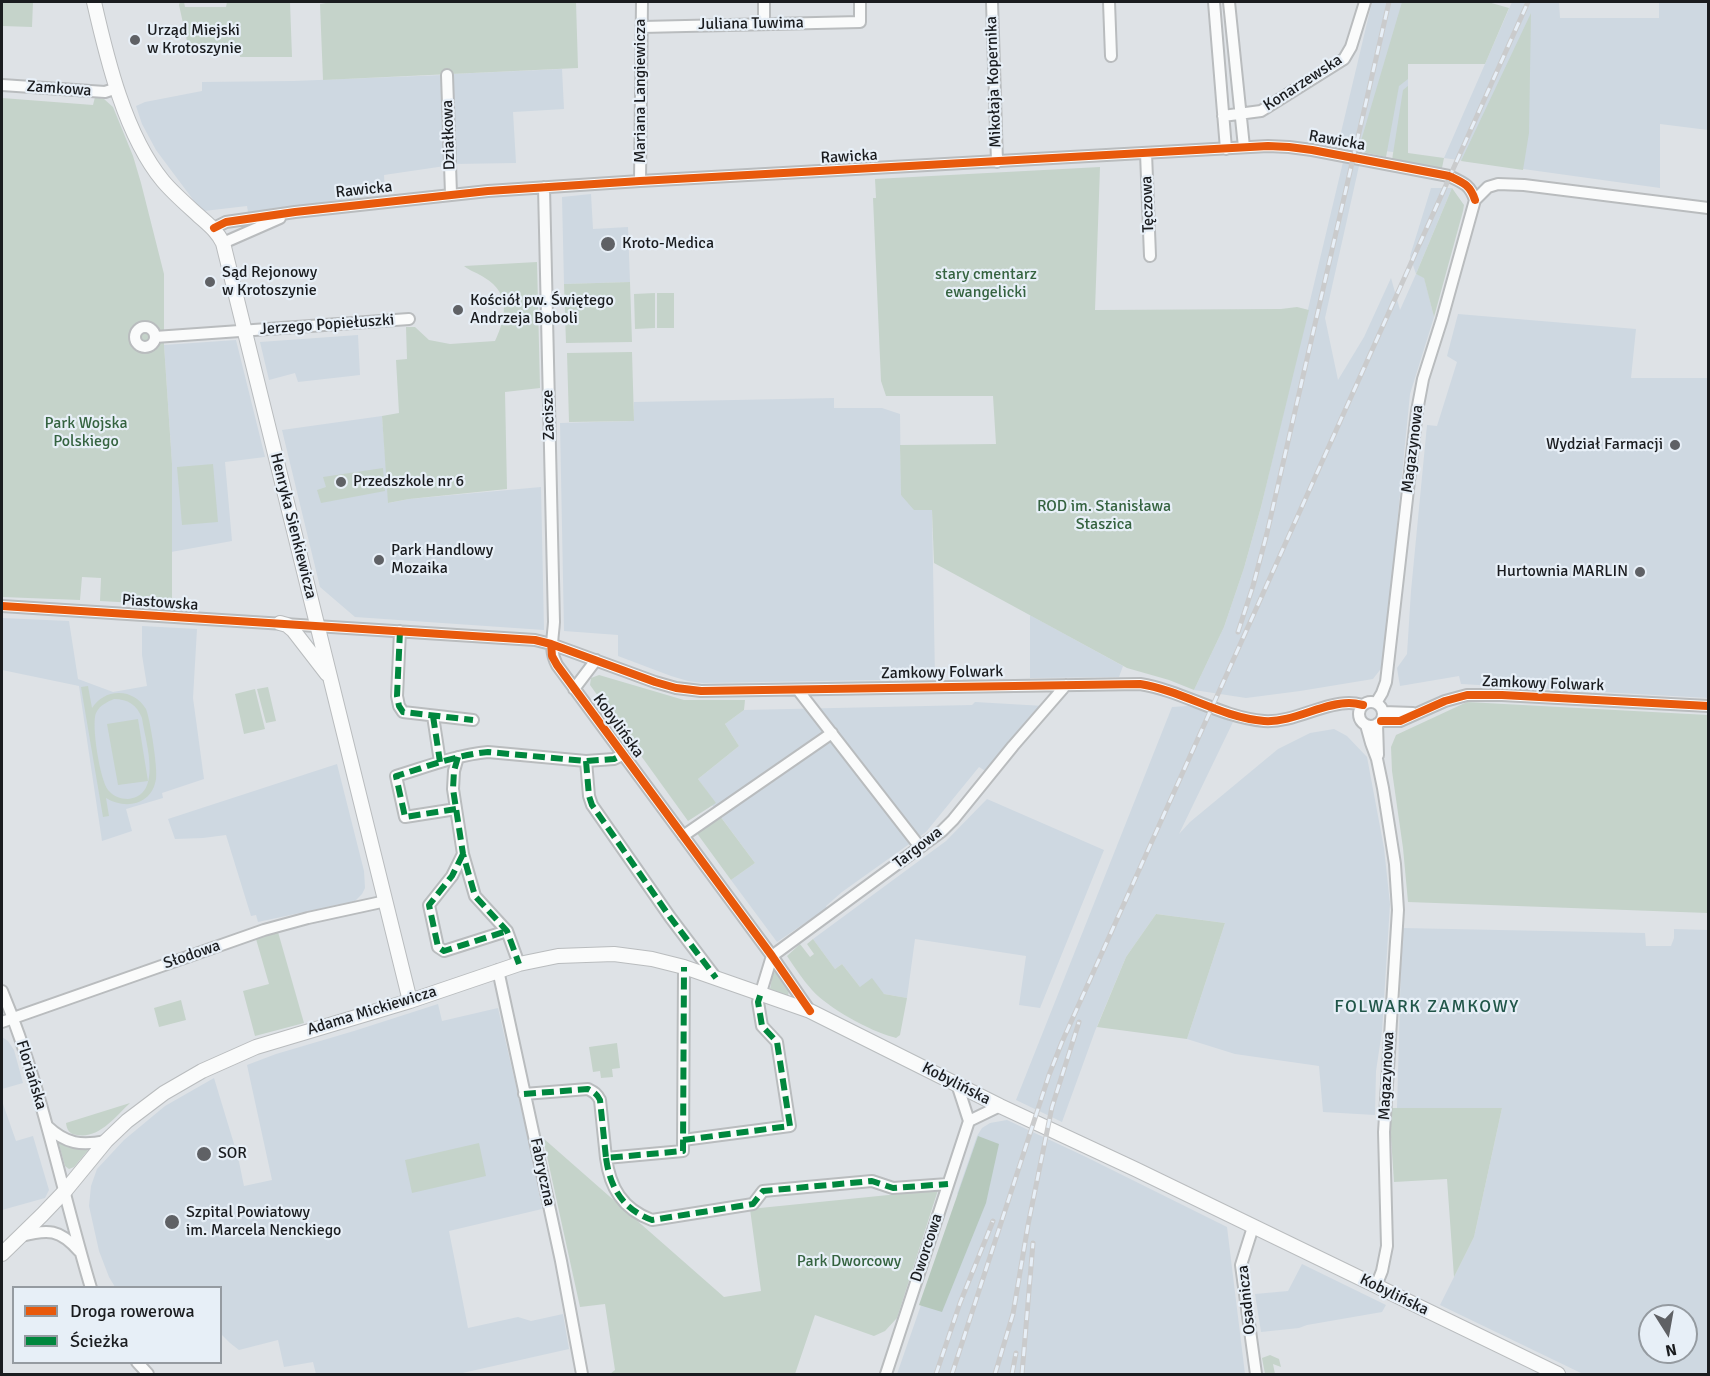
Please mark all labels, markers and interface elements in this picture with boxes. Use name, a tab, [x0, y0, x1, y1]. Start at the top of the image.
street label: Juliana Tuwima	[698, 13, 804, 35]
street label: Mikołaja Kopernika	[982, 16, 1006, 148]
street label: Mariana Langiewicza	[631, 19, 651, 163]
place label: Urząd Miejski w Krotoszynie	[147, 21, 242, 59]
marker: Urząd Miejski w Krotoszynie	[128, 33, 142, 47]
street label: Konarzewska	[1260, 50, 1346, 116]
street label: Zamkowa	[26, 77, 92, 101]
street label: Działkowa	[438, 99, 460, 171]
street label: Rawicka	[1307, 127, 1367, 155]
street label: Rawicka	[820, 146, 878, 168]
street label: Tęczowa	[1137, 175, 1159, 233]
street label: Rawicka	[335, 177, 393, 203]
place label: Kroto-Medica	[622, 234, 714, 254]
marker: Kroto-Medica	[599, 235, 617, 253]
place label: Sąd Rejonowy w Krotoszynie	[222, 263, 317, 301]
park label: stary cmentarz ewangelicki	[935, 265, 1037, 303]
marker: Sąd Rejonowy w Krotoszynie	[203, 275, 217, 289]
place label: Kościół pw. Świętego Andrzeja Boboli	[470, 291, 614, 329]
marker: Kościół pw. Świętego Andrzeja Boboli	[451, 303, 465, 317]
street label: Jerzego Popiełuszki	[259, 311, 395, 339]
street label: Zacisze	[539, 389, 559, 441]
street label: Magazynowa	[1398, 404, 1428, 494]
park label: Park Wojska Polskiego	[44, 414, 128, 452]
place label: Wydział Farmacji	[1546, 435, 1663, 455]
marker: Wydział Farmacji	[1668, 438, 1682, 452]
street label: Henryka Sienkiewicza	[266, 451, 320, 601]
place label: Przedszkole nr 6	[353, 472, 464, 492]
marker: Przedszkole nr 6	[334, 475, 348, 489]
park label: ROD im. Stanisława Staszica	[1037, 497, 1171, 535]
place label: Park Handlowy Mozaika	[391, 541, 493, 579]
marker: Park Handlowy Mozaika	[372, 553, 386, 567]
place label: Hurtownia MARLIN	[1496, 562, 1628, 582]
marker: Hurtownia MARLIN	[1633, 565, 1647, 579]
street label: Piastowska	[121, 591, 199, 615]
street label: Zamkowy Folwark	[881, 662, 1003, 684]
street label: Zamkowy Folwark	[1482, 672, 1604, 696]
street label: Kobylińska	[588, 690, 648, 762]
street label: Targowa	[890, 823, 946, 873]
street label: Słodowa	[161, 936, 223, 974]
street label: Adama Mickiewicza	[305, 982, 439, 1040]
district label: FOLWARK ZAMKOWY	[1334, 996, 1520, 1018]
street label: Magazynowa	[1375, 1031, 1399, 1121]
street label: Floriańska	[11, 1038, 51, 1112]
street label: Kobylińska	[919, 1059, 993, 1109]
street label: Fabryczna	[525, 1136, 559, 1208]
place label: SOR	[218, 1144, 247, 1164]
marker: SOR	[195, 1145, 213, 1163]
place label: Szpital Powiatowy im. Marcela Nenckiego	[186, 1203, 341, 1241]
street label: Dworcowa	[907, 1211, 947, 1285]
marker: Szpital Powiatowy im. Marcela Nenckiego	[163, 1213, 181, 1231]
park label: Park Dworcowy	[797, 1252, 901, 1272]
street label: Osadnicza	[1234, 1264, 1260, 1336]
street label: Kobylińska	[1356, 1270, 1432, 1320]
legend	[12, 1286, 222, 1364]
text: Droga rowerowa	[70, 1300, 195, 1322]
north arrow	[1638, 1304, 1698, 1364]
text: Ścieżka	[70, 1330, 129, 1352]
text: N	[1664, 1339, 1678, 1361]

